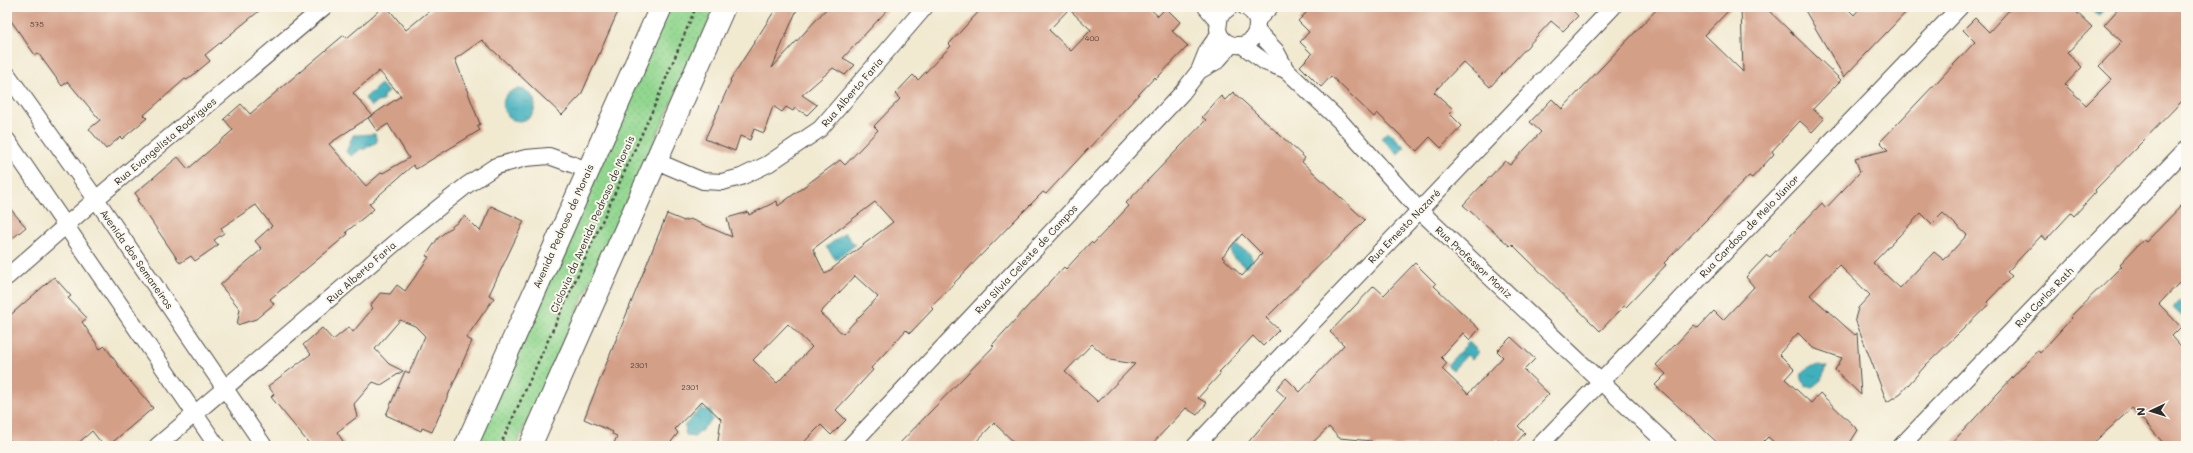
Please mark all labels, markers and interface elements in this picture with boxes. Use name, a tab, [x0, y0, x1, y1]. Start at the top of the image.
house number: 575	[30, 19, 44, 29]
house number: 400	[1085, 33, 1099, 43]
street label: Rua Alberto Faria	[818, 54, 886, 130]
street label: Rua Evangelista Rodrigues	[111, 94, 219, 188]
street label: Ciclovia da Avenida Pedroso de Morais	[547, 134, 637, 314]
street label: Avenida Pedroso de Morais	[530, 162, 596, 290]
street label: Rua Cardoso de Melo Júnior	[1696, 172, 1802, 280]
street label: Rua Ernesto Nazaré	[1365, 186, 1443, 266]
street label: Rua Silvia Celeste de Campos	[971, 201, 1081, 317]
street label: Avenida dos Semaneiros	[97, 206, 177, 312]
street label: Rua Professor Moniz	[1433, 223, 1516, 302]
street label: Rua Alberto Faria	[323, 238, 399, 306]
street label: Rua Carlos Rath	[2012, 264, 2077, 330]
house number: 2301	[630, 360, 648, 370]
house number: 2301	[681, 382, 699, 392]
north arrow	[2131, 391, 2171, 431]
text: N	[2133, 407, 2148, 416]

